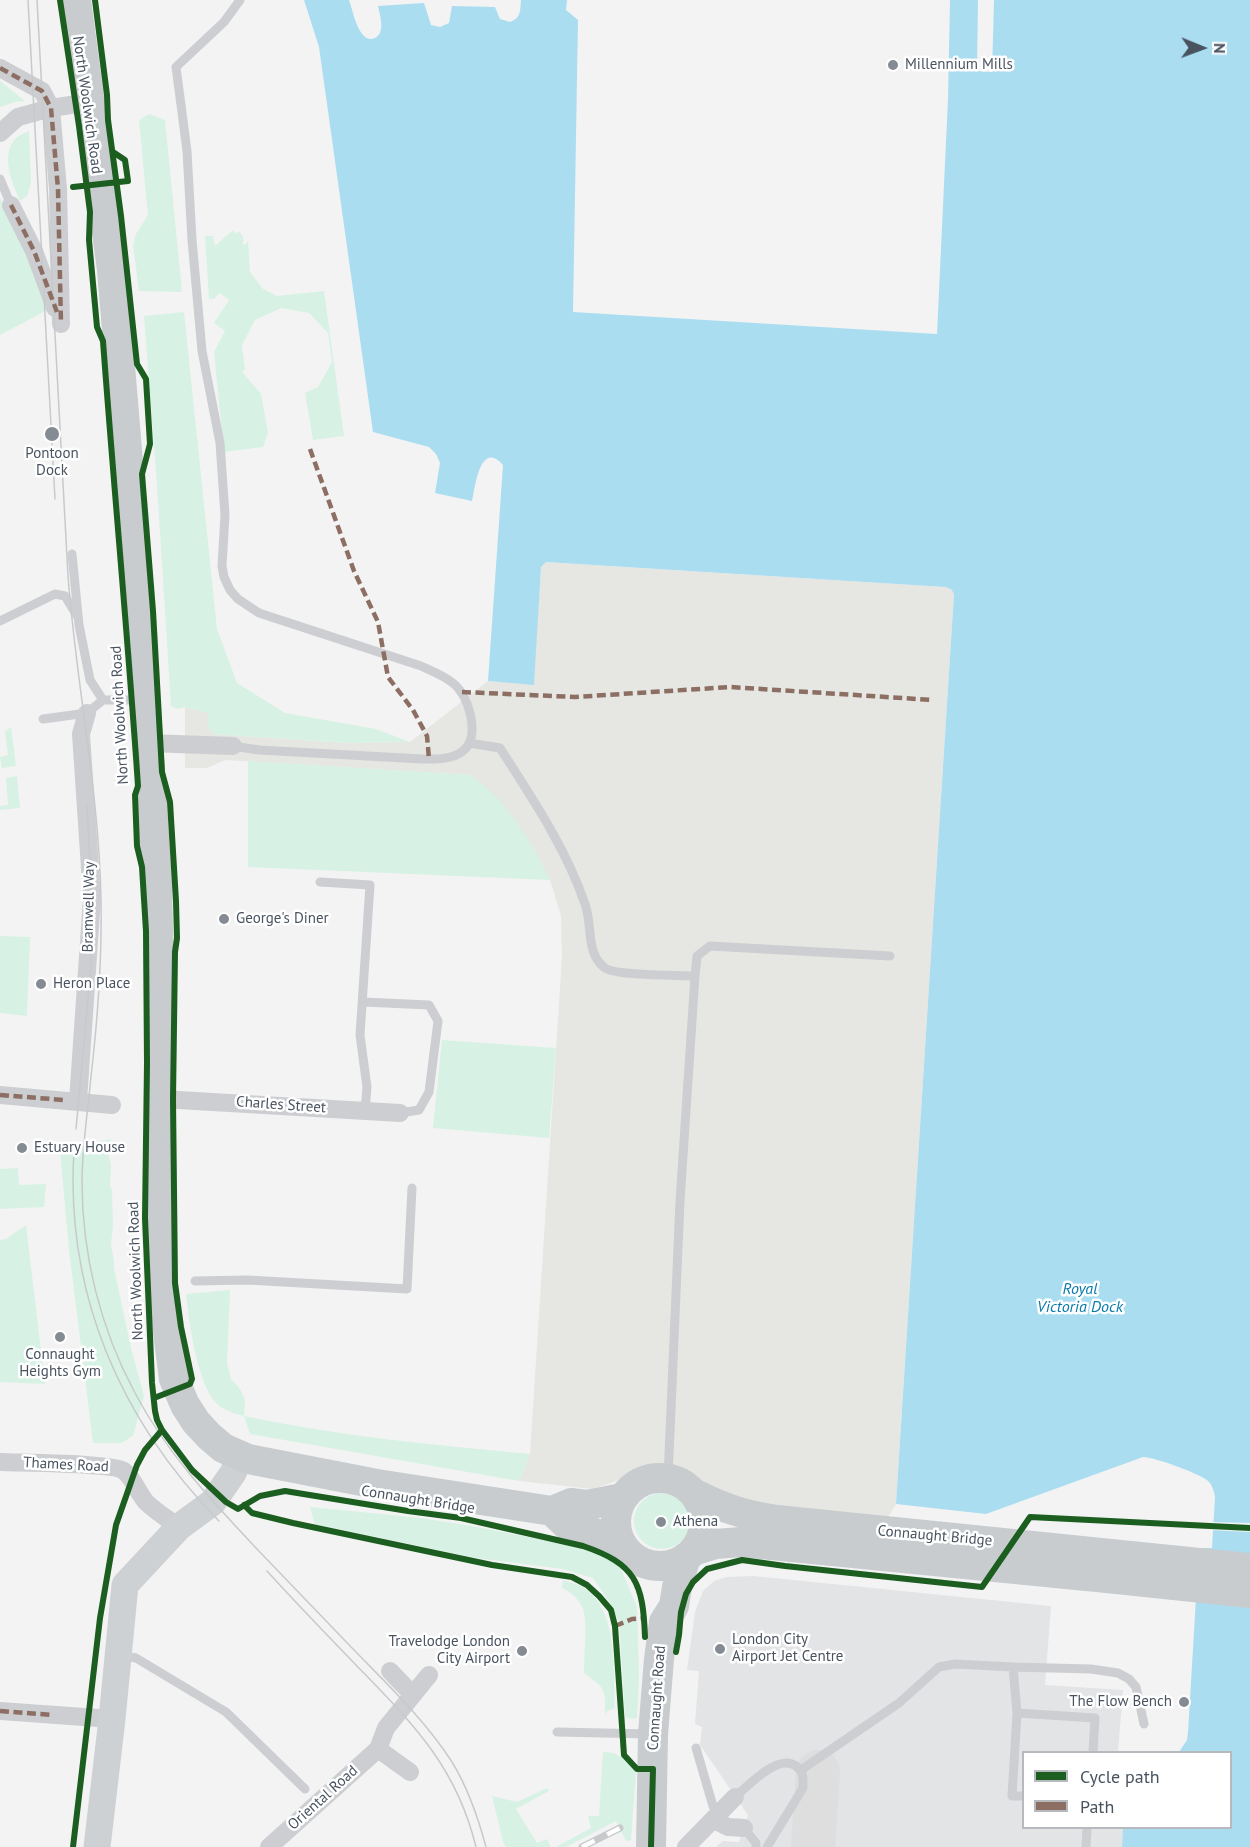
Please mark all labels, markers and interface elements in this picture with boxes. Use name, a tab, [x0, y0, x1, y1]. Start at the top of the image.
north arrow	[1172, 18, 1232, 78]
street label: North Woolwich Road	[68, 35, 106, 175]
text: N	[1210, 43, 1230, 54]
place label: Millennium Mills	[905, 56, 1013, 74]
marker: Millennium Mills	[886, 58, 900, 72]
marker: Pontoon Dock	[43, 425, 61, 443]
place label: Pontoon Dock	[25, 445, 79, 480]
street label: North Woolwich Road	[107, 645, 133, 785]
street label: Bramwell Way	[79, 861, 99, 953]
place label: George's Diner	[236, 910, 329, 928]
marker: George's Diner	[217, 912, 231, 926]
place label: Heron Place	[53, 975, 130, 993]
marker: Heron Place	[34, 977, 48, 991]
street label: Charles Street	[236, 1093, 326, 1117]
place label: Estuary House	[34, 1139, 125, 1157]
marker: Estuary House	[15, 1141, 29, 1155]
street label: North Woolwich Road	[125, 1201, 147, 1341]
water label: Royal Victoria Dock	[1037, 1279, 1123, 1317]
marker: Connaught Heights Gym	[53, 1330, 67, 1344]
place label: Connaught Heights Gym	[19, 1346, 101, 1381]
street label: Thames Road	[23, 1454, 109, 1476]
street label: Connaught Bridge	[360, 1482, 476, 1518]
place label: Athena	[673, 1513, 718, 1531]
marker: Athena	[654, 1515, 668, 1529]
street label: Connaught Bridge	[877, 1522, 993, 1550]
place label: London City Airport Jet Centre	[732, 1631, 843, 1666]
place label: Travelodge London City Airport	[388, 1633, 510, 1668]
marker: London City Airport Jet Centre	[713, 1642, 727, 1656]
marker: Travelodge London City Airport	[515, 1644, 529, 1658]
street label: Connaught Road	[644, 1645, 670, 1751]
place label: The Flow Bench	[1069, 1693, 1172, 1711]
marker: The Flow Bench	[1177, 1695, 1191, 1709]
legend	[1022, 1751, 1232, 1829]
street label: Oriental Road	[284, 1762, 362, 1834]
text: Cycle path	[1080, 1765, 1160, 1788]
text: Path	[1080, 1795, 1114, 1818]

